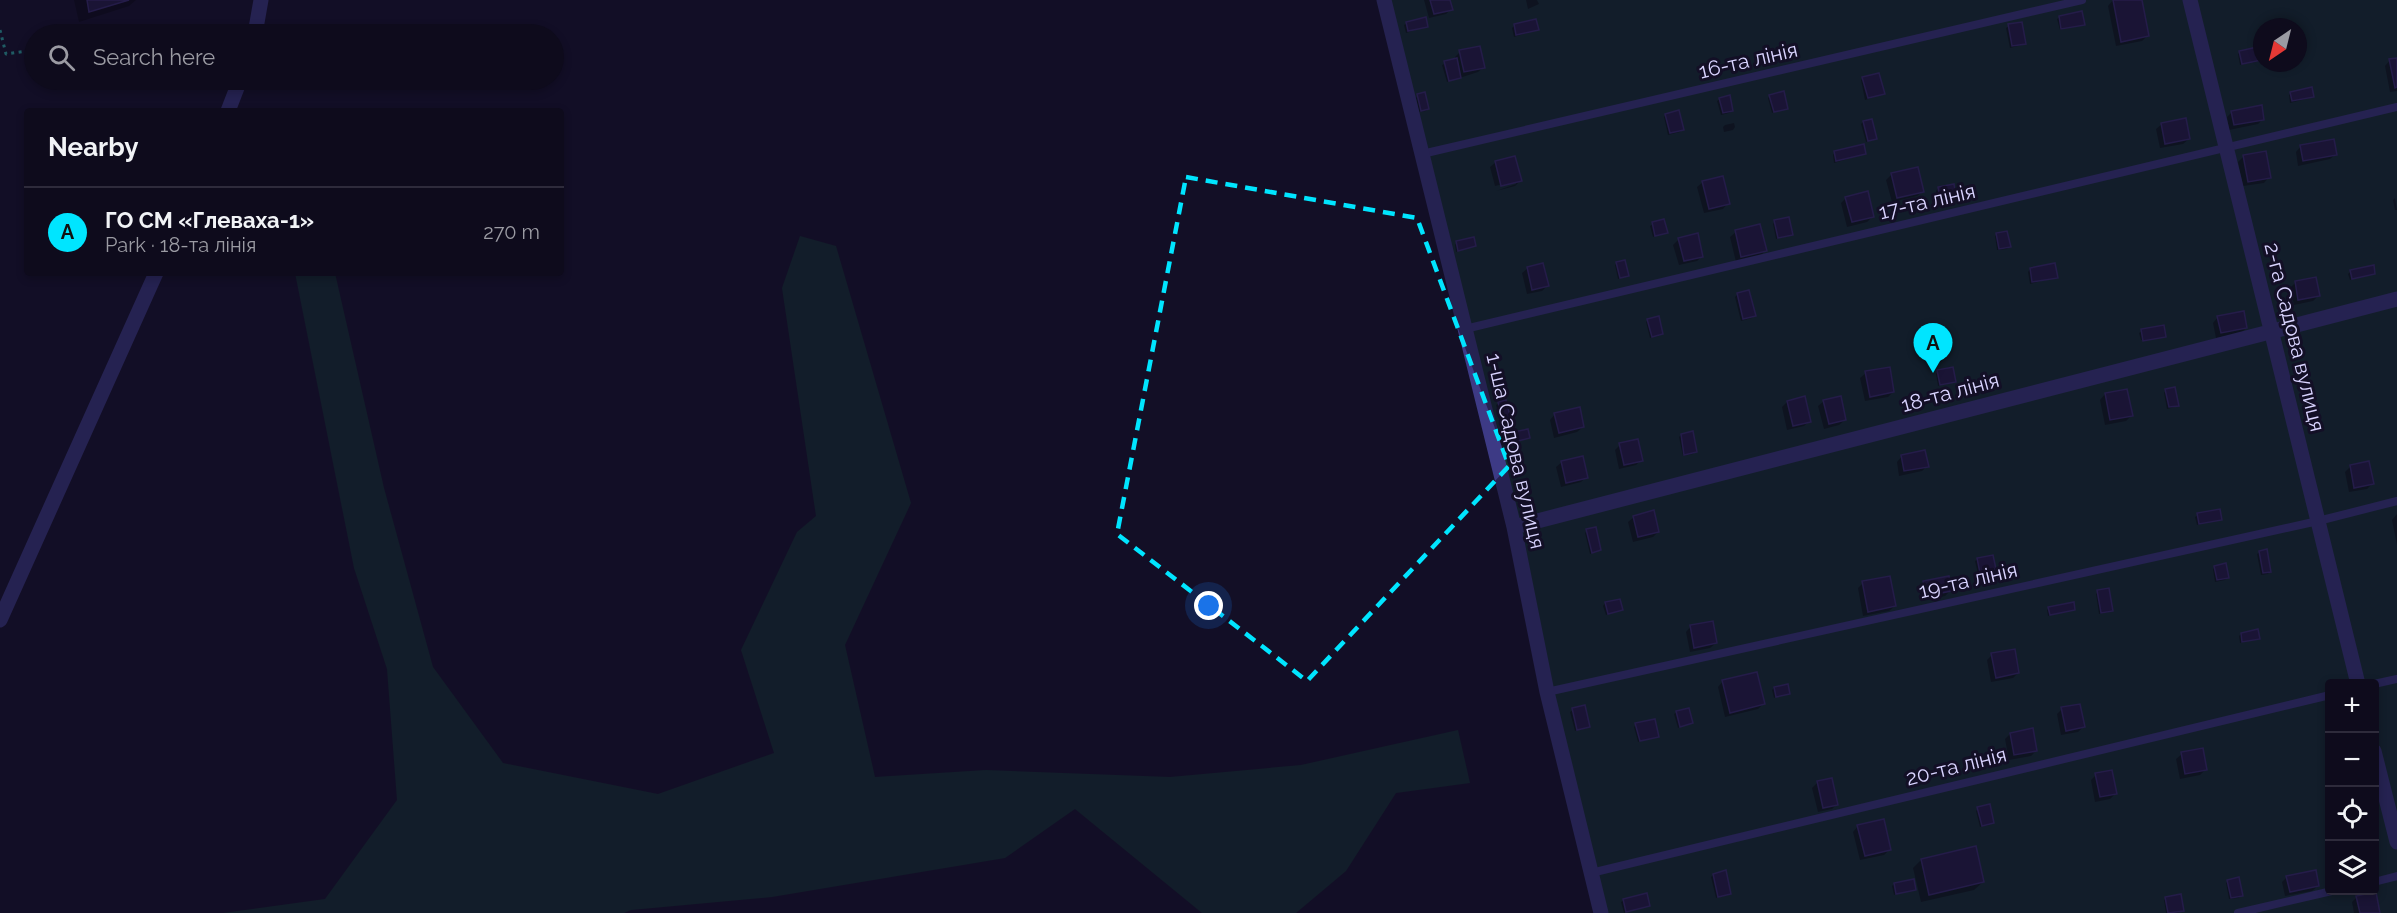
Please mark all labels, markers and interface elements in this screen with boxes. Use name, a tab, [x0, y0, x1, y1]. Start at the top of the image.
north arrow	[2253, 18, 2307, 72]
search box	[24, 24, 564, 90]
street label: 16-та лінія	[1696, 36, 1800, 84]
icon: search	[45, 41, 78, 74]
text: Search here	[93, 44, 215, 70]
text: Nearby	[48, 132, 138, 162]
street label: 17-та лінія	[1876, 178, 1978, 224]
text: ГО СМ «Глеваха-1»	[105, 207, 314, 233]
text: A	[61, 220, 74, 244]
text: 270 m	[483, 220, 540, 244]
text: Park · 18-та лінія	[105, 233, 256, 257]
street label: 2-га Садова вулиця	[2259, 240, 2331, 434]
pin: A	[1914, 324, 1952, 373]
street label: 1-ша Садова вулиця	[1481, 351, 1551, 551]
street label: 18-та лінія	[1898, 367, 2002, 417]
street label: 19-та лінія	[1916, 557, 2020, 603]
your location	[1194, 591, 1223, 620]
map controls	[2325, 679, 2379, 895]
button: +	[2325, 679, 2379, 733]
button: −	[2325, 733, 2379, 787]
street label: 20-та лінія	[1903, 741, 2009, 791]
button: locate	[2325, 787, 2379, 841]
button: layers	[2325, 841, 2379, 895]

